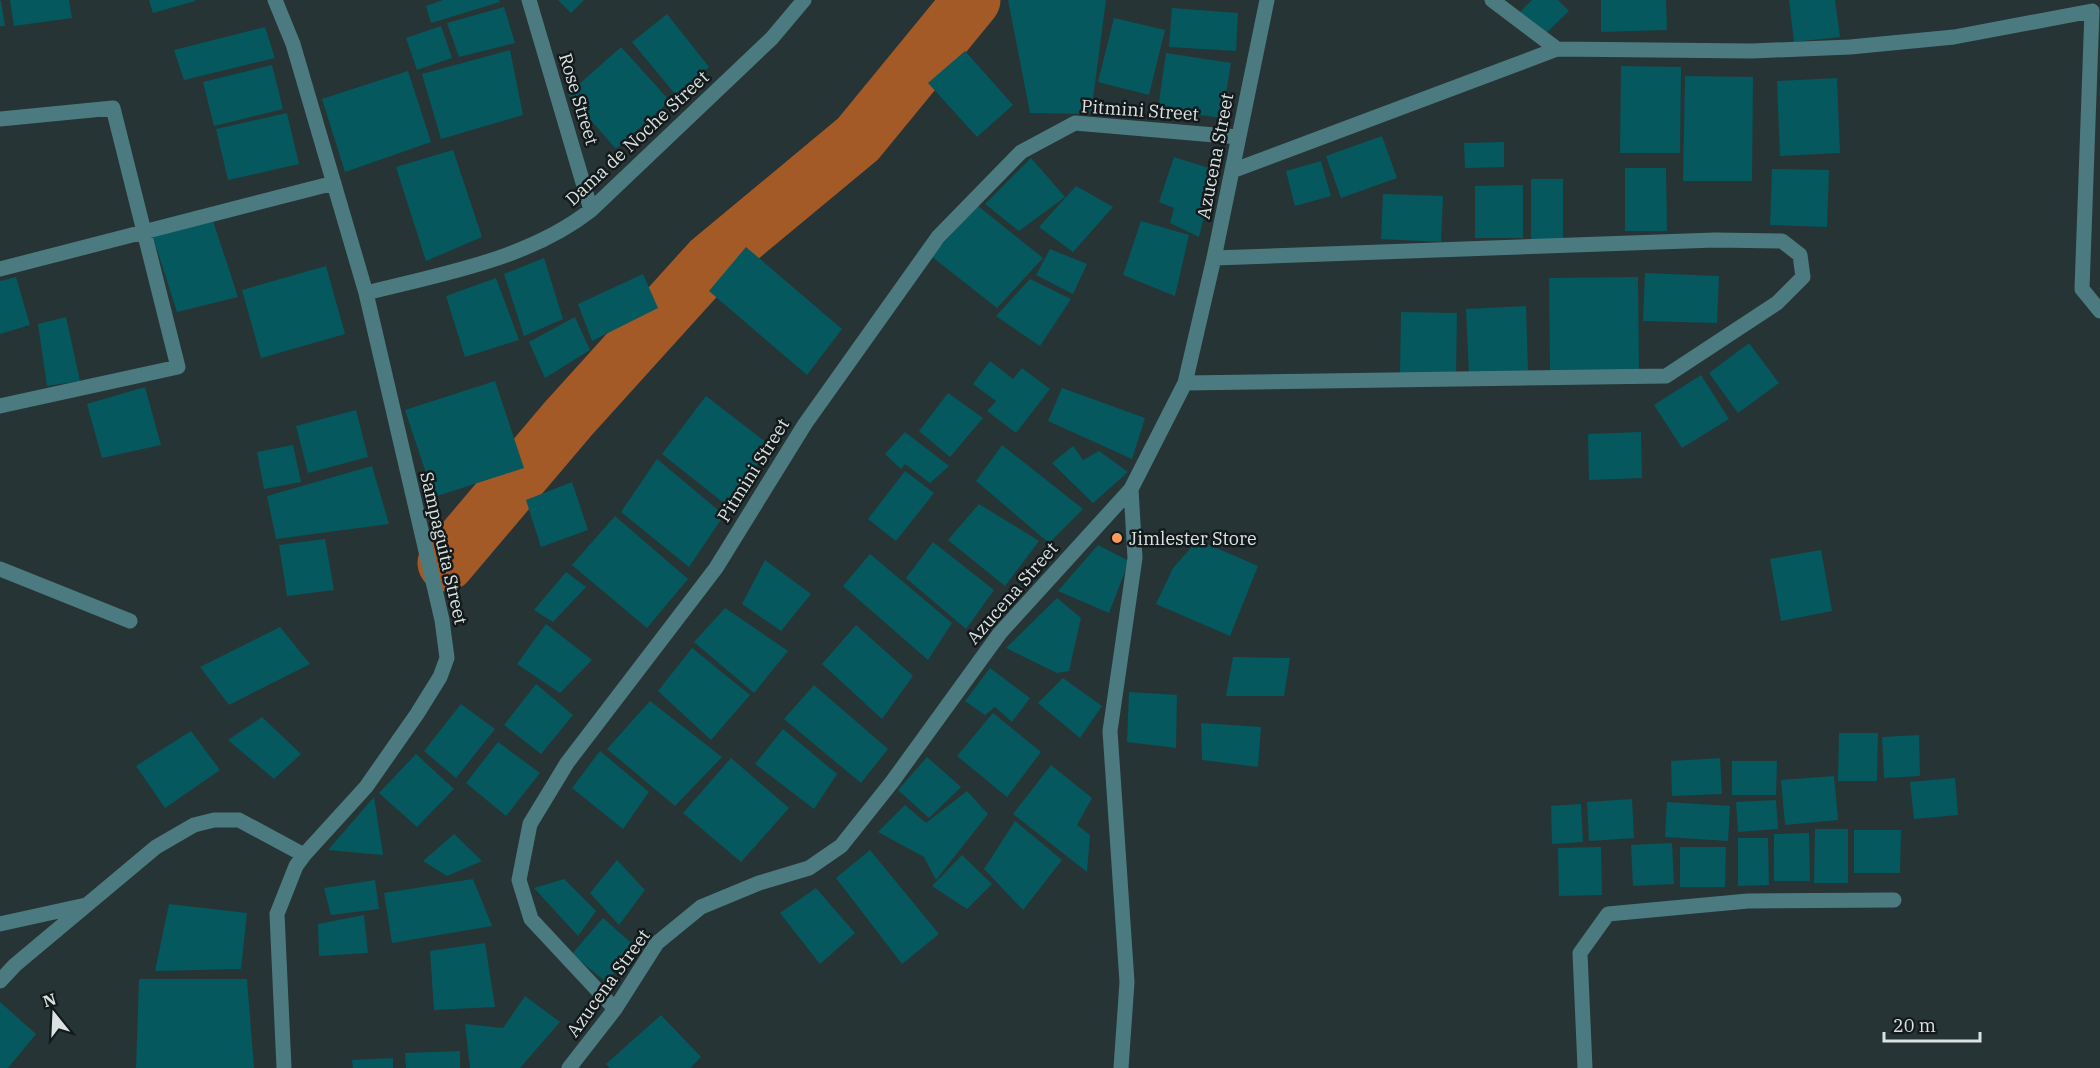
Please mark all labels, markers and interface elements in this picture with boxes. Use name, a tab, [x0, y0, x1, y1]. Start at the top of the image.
street label: Rose Street	[554, 50, 604, 148]
street label: Dama de Noche Street	[561, 66, 713, 210]
street label: Azucena Street	[1192, 91, 1238, 221]
street label: Pitmini Street	[1080, 94, 1200, 126]
street label: Pitmini Street	[712, 414, 794, 526]
street label: Sampaguita Street	[415, 469, 473, 627]
place label: Jimlester Store	[1129, 527, 1257, 550]
marker: Jimlester Store	[1110, 531, 1124, 545]
street label: Azucena Street	[961, 537, 1063, 649]
street label: Azucena Street	[561, 925, 655, 1041]
north arrow	[24, 984, 84, 1044]
text: N	[40, 988, 58, 1011]
scale bar	[1884, 1005, 1980, 1043]
text: 20 m	[1893, 1014, 1936, 1037]

